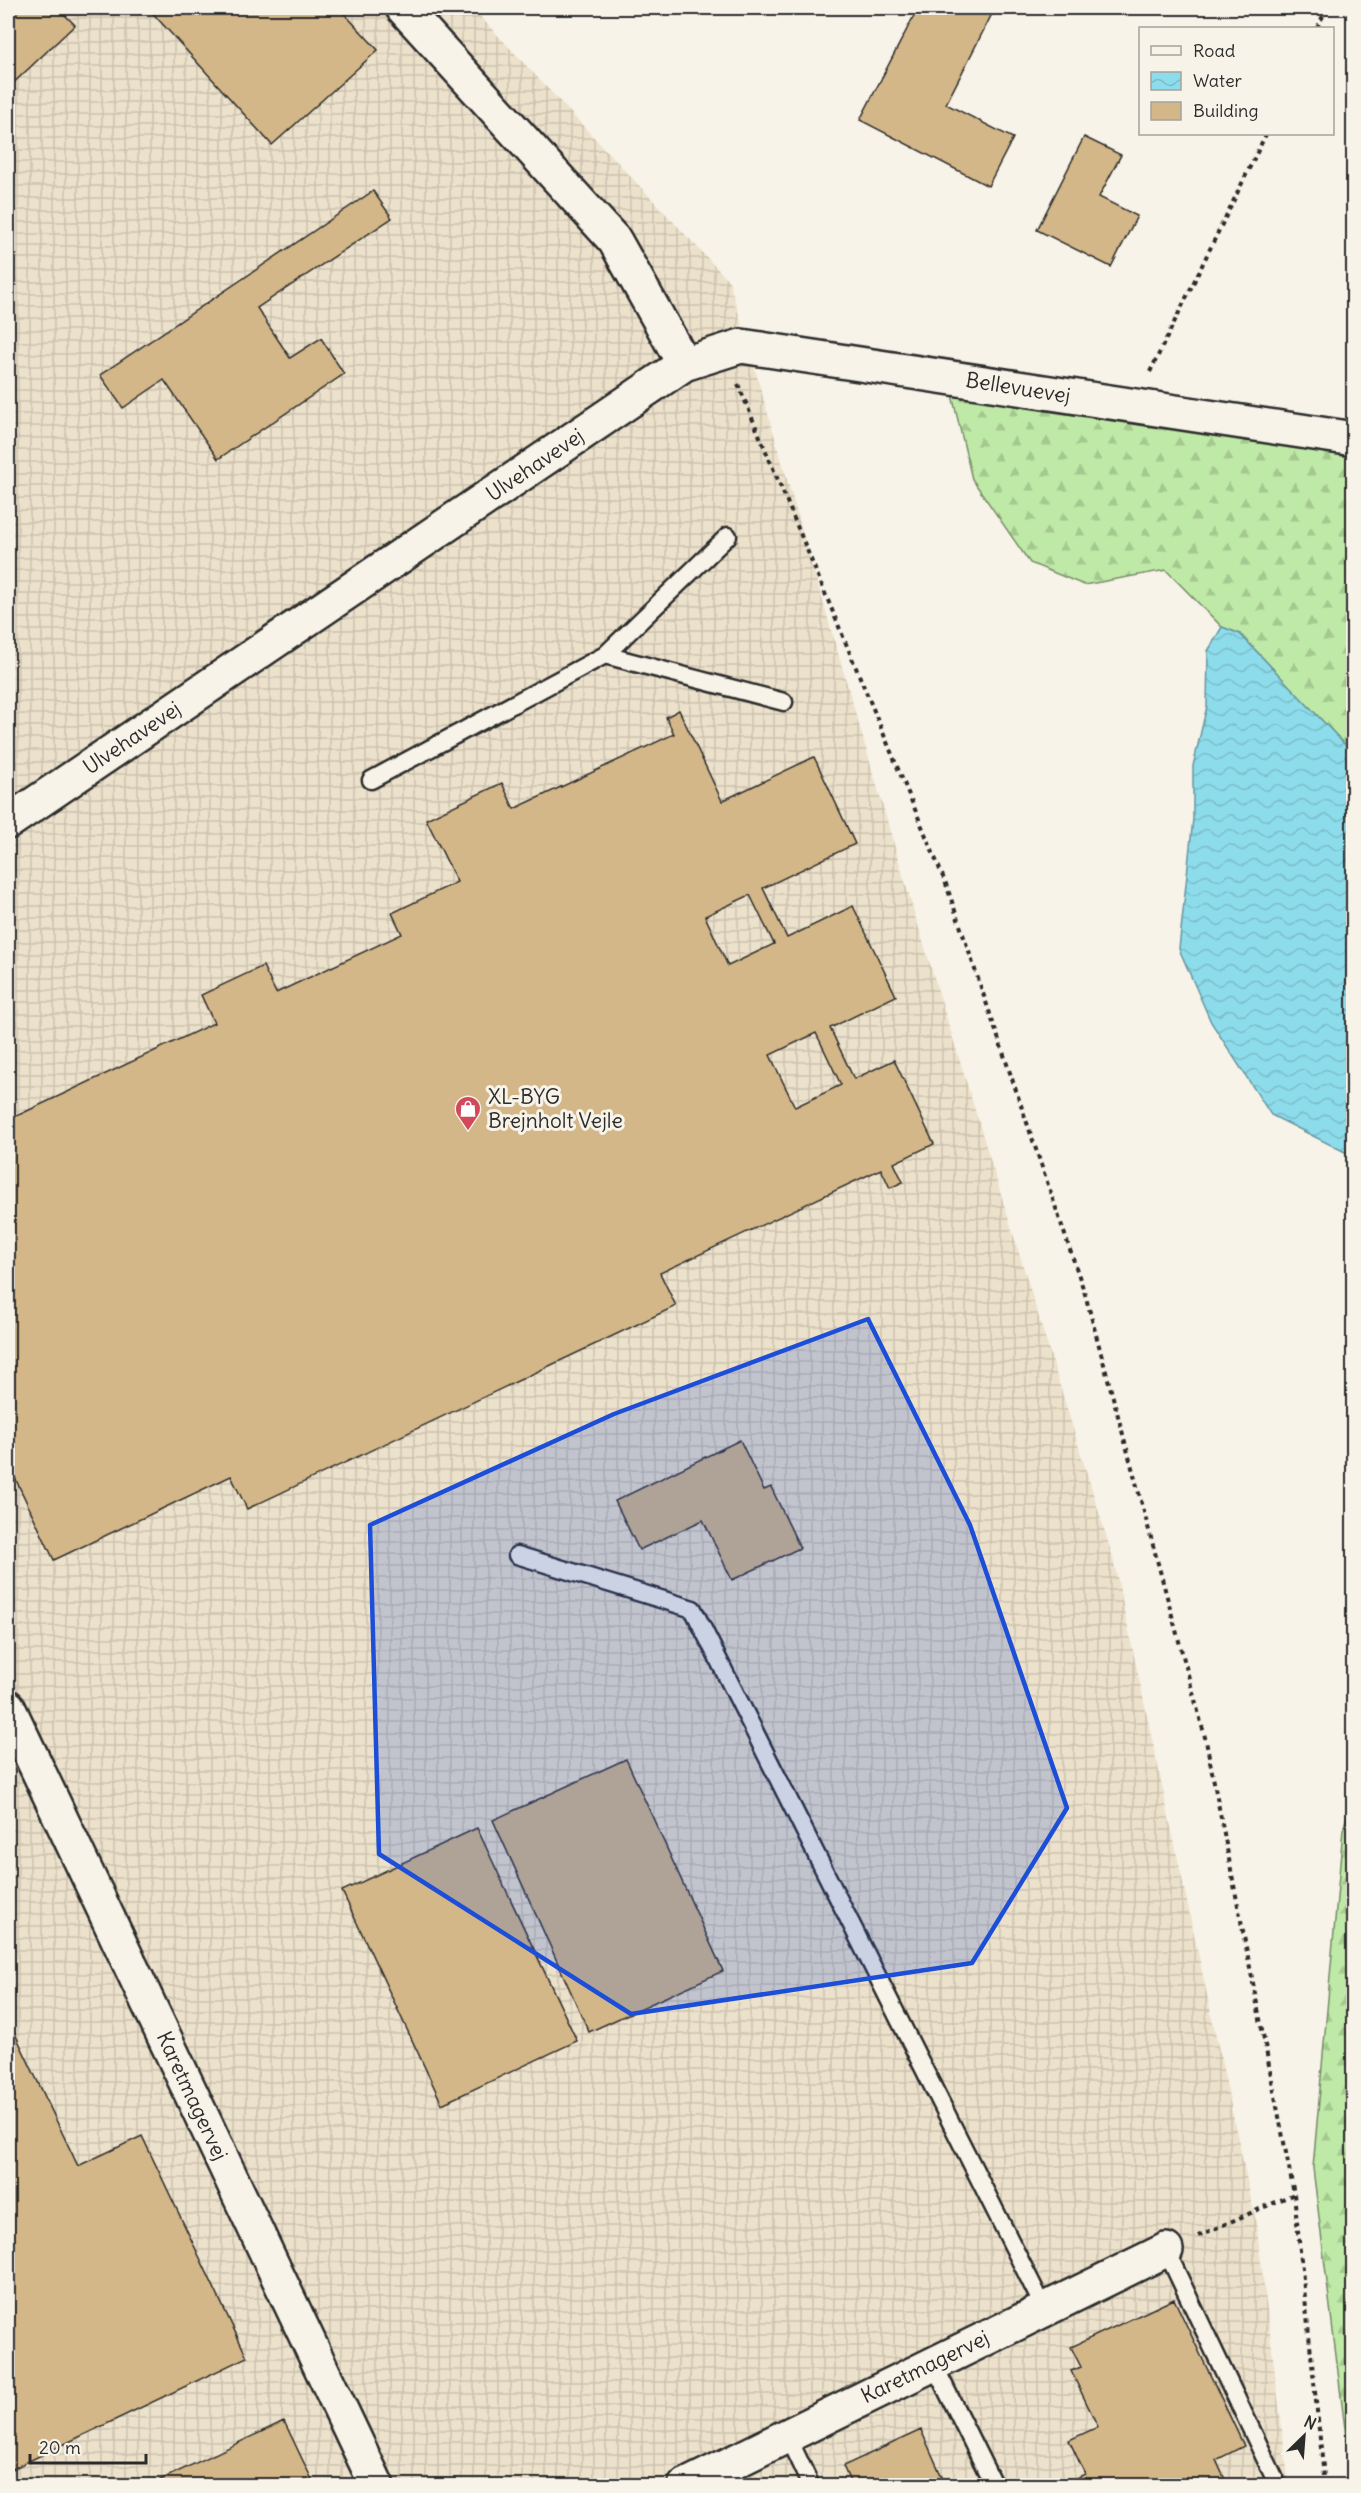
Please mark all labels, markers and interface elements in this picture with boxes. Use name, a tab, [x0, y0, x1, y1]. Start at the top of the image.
legend	[1139, 27, 1334, 135]
text: Road	[1193, 39, 1236, 62]
text: Water	[1193, 69, 1243, 92]
text: Building	[1193, 99, 1258, 122]
street label: Bellevuevej	[964, 366, 1072, 409]
street label: Ulvehavevej	[481, 422, 589, 507]
street label: Ulvehavevej	[78, 695, 186, 780]
place label: XL-BYG Brejnholt Vejle	[488, 1083, 623, 1134]
shop icon: XL-BYG Brejnholt Vejle	[453, 1094, 483, 1132]
street label: Karetmagervej	[151, 2027, 234, 2165]
street label: Karetmagervej	[856, 2324, 993, 2409]
north arrow	[1274, 2406, 1334, 2466]
text: N	[1301, 2411, 1320, 2434]
scale bar	[30, 2427, 146, 2465]
text: 20 m	[39, 2436, 81, 2459]

